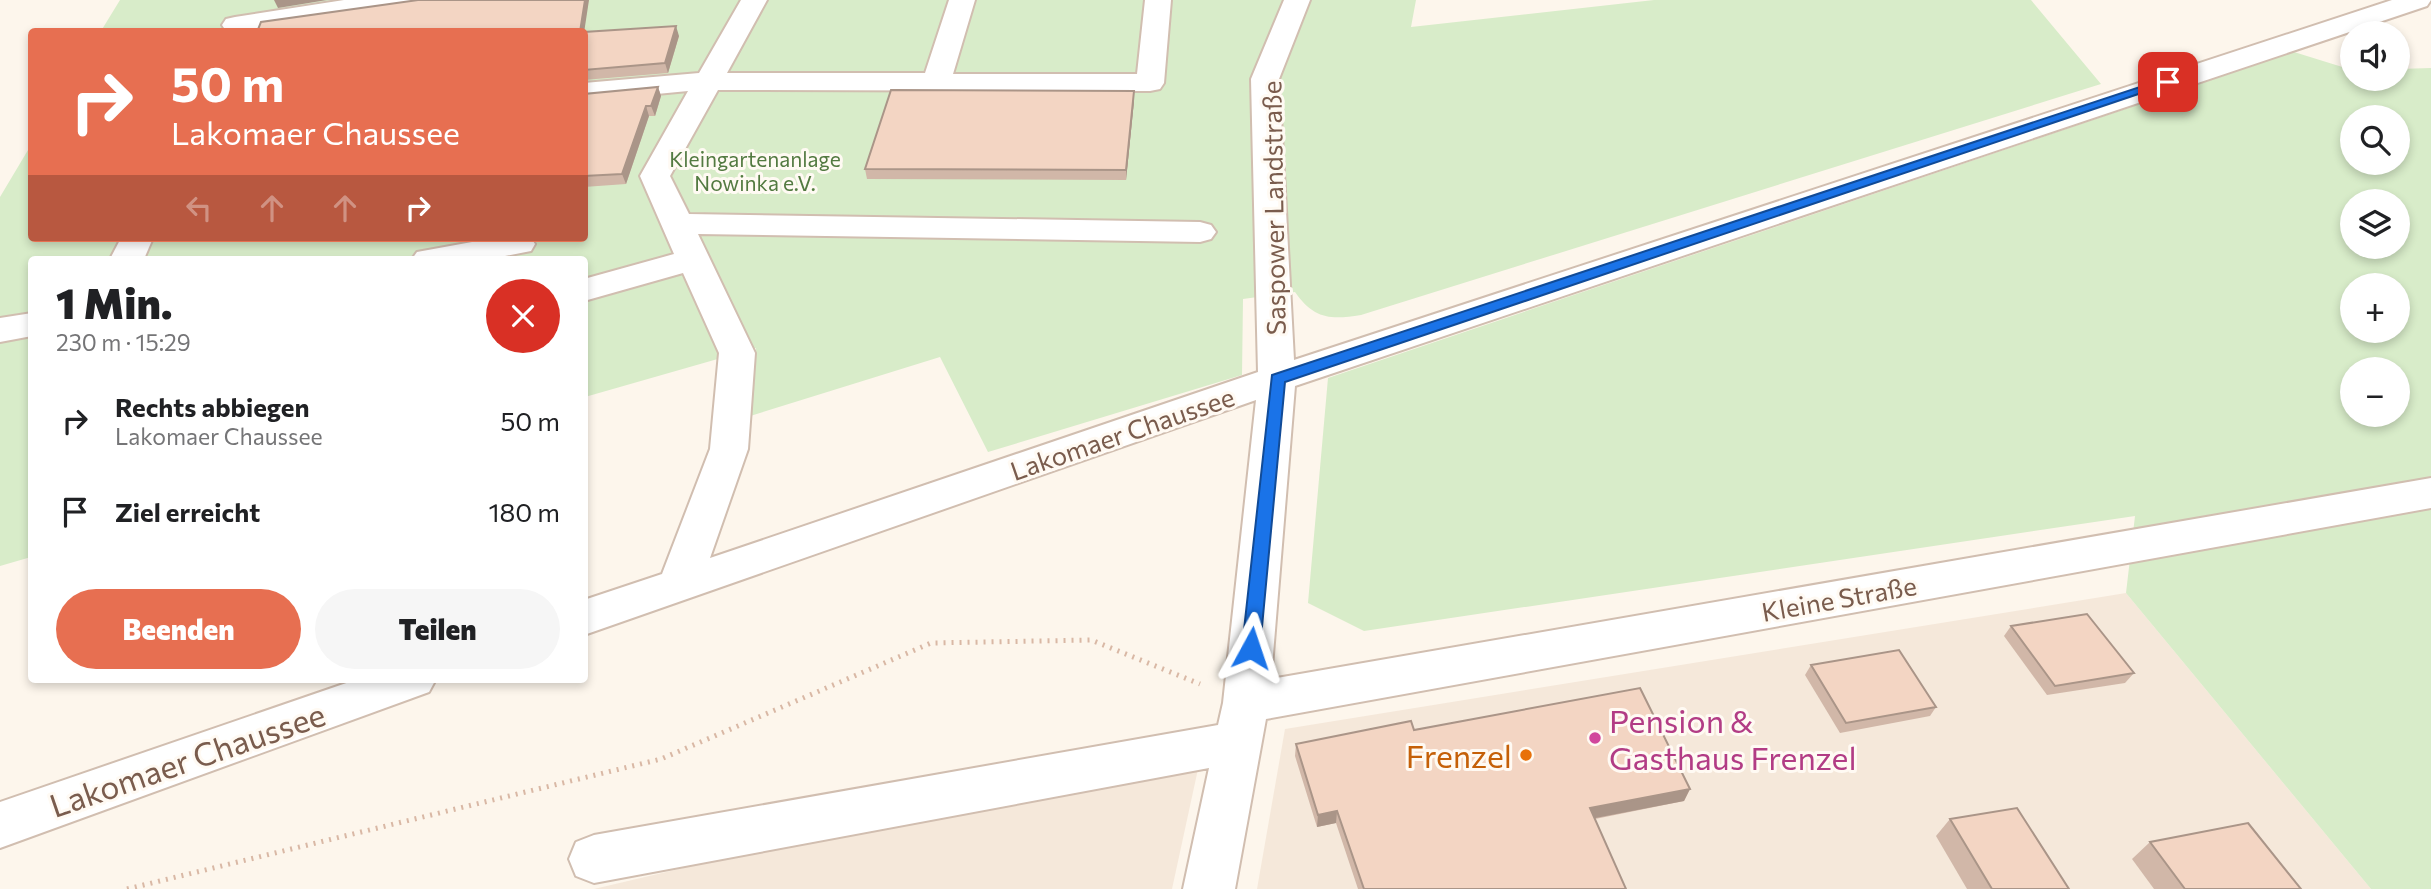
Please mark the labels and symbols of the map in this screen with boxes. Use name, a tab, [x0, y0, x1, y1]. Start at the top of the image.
pin	[2138, 52, 2198, 112]
street label: Saspower Landstraße	[1255, 80, 1291, 336]
park label: Kleingartenanlage Nowinka e.V.	[669, 146, 841, 195]
street label: Lakomaer Chaussee	[1006, 380, 1238, 486]
street label: Kleine Straße	[1759, 569, 1919, 627]
position arrow	[1214, 611, 1288, 685]
street label: Lakomaer Chaussee	[44, 693, 330, 825]
place label: Pension & Gasthaus Frenzel	[1609, 700, 1857, 777]
marker: Pension & Gasthaus Frenzel	[1587, 730, 1603, 746]
place label: Frenzel	[1406, 735, 1512, 775]
marker: Frenzel	[1518, 747, 1534, 763]

